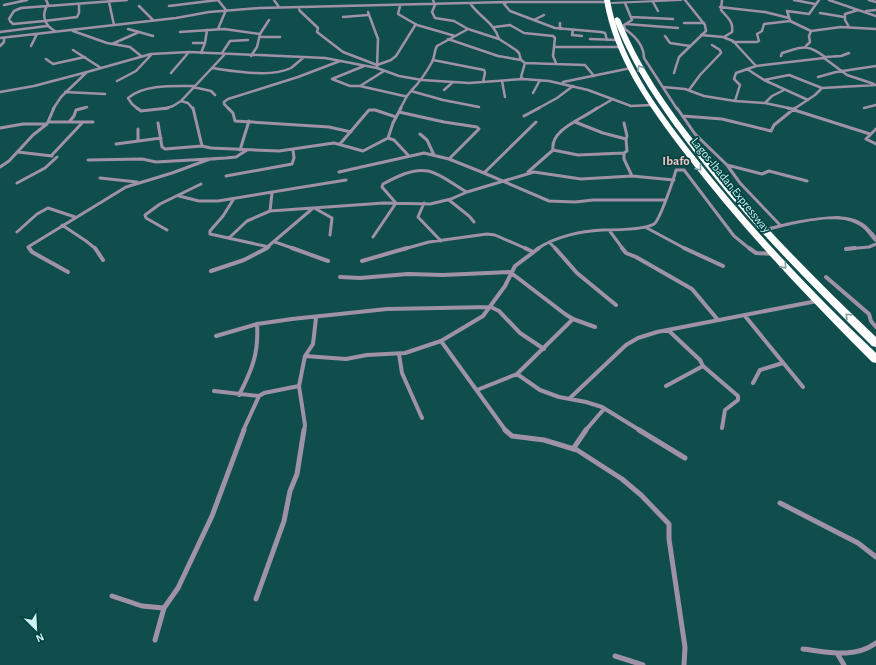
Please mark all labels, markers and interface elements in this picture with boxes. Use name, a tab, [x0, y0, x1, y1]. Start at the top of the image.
one-way arrow	[638, 65, 645, 72]
street label: Lagos-Ibadan Expressway	[688, 135, 773, 235]
district label: Ibafo	[662, 155, 690, 168]
one-way arrow	[695, 163, 702, 170]
one-way arrow	[780, 261, 787, 269]
one-way arrow	[845, 313, 853, 321]
north arrow	[16, 609, 56, 649]
text: N	[34, 631, 46, 644]

